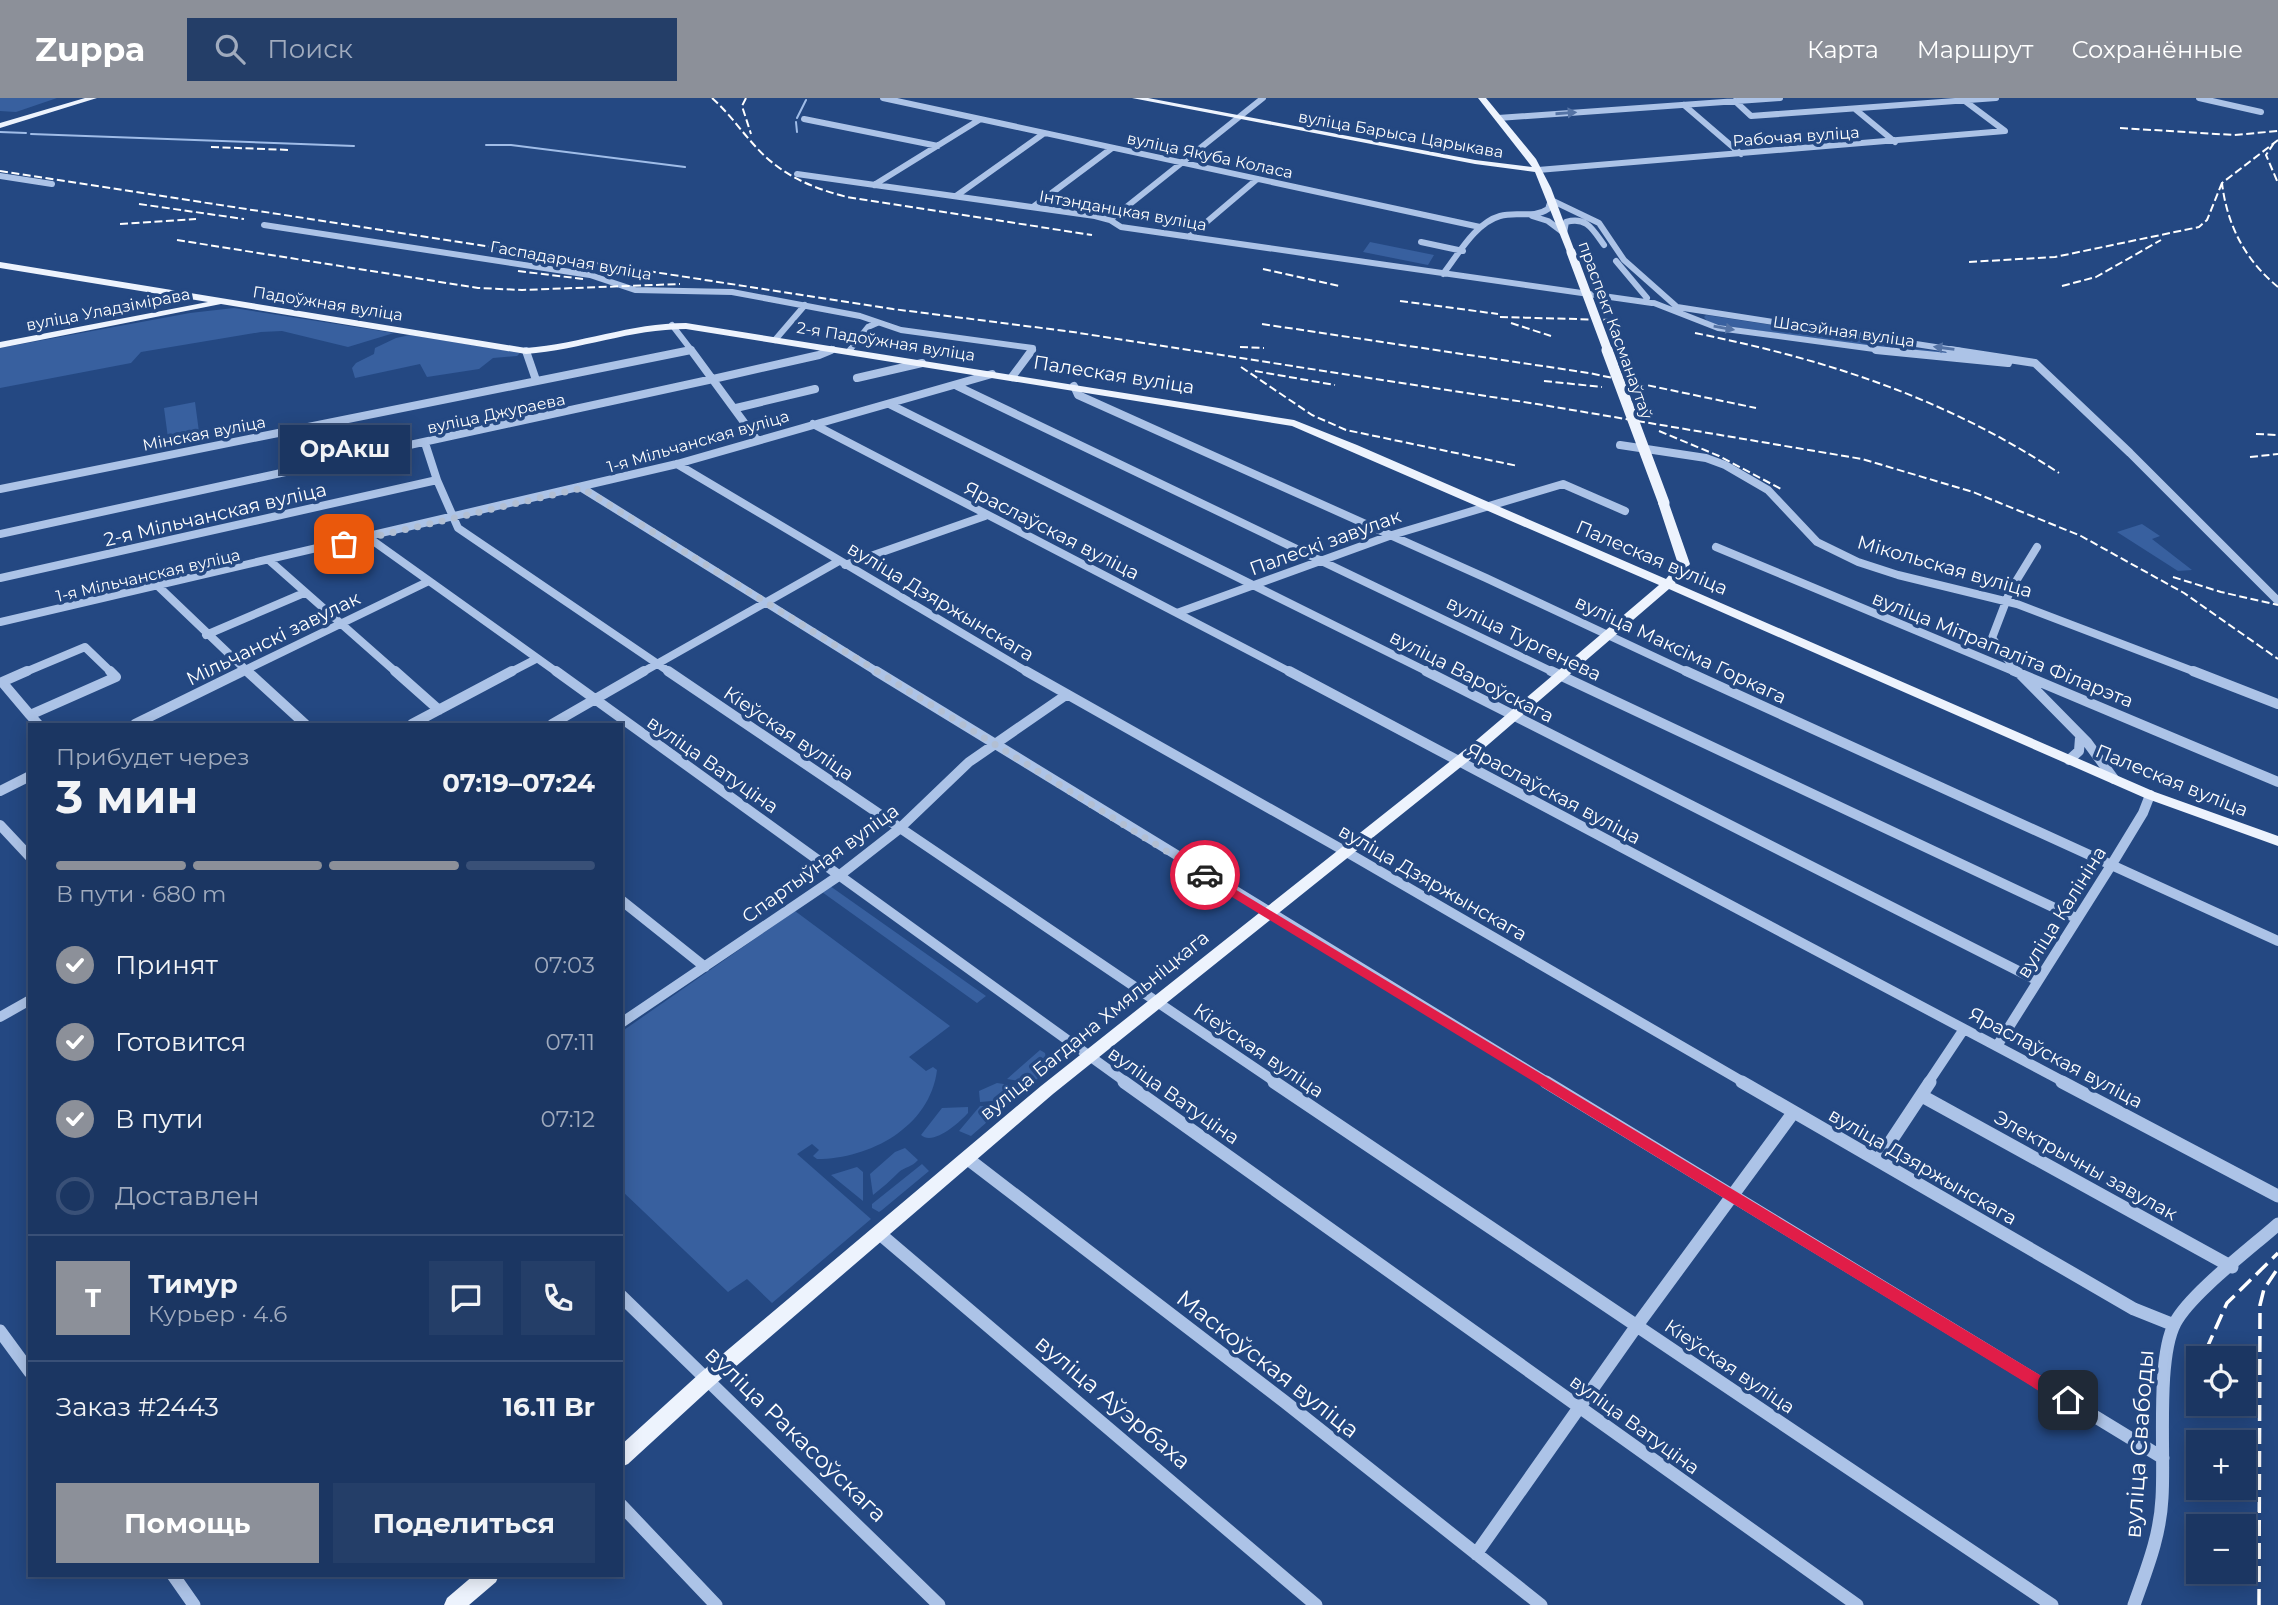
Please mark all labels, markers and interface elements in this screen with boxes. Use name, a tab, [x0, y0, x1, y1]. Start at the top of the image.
search box	[187, 18, 677, 81]
text: Zuppa	[35, 29, 145, 69]
icon: search	[211, 30, 249, 68]
text: Поиск	[267, 33, 353, 65]
text: Карта	[1807, 35, 1879, 64]
text: Маршрут	[1917, 35, 2033, 64]
text: Сохранённые	[2071, 35, 2243, 64]
street label: вуліца Барыса Царыкава	[1297, 107, 1505, 162]
one-way arrow	[1556, 107, 1578, 118]
street label: Рабочая вуліца	[1732, 123, 1860, 150]
street label: вуліца Якуба Коласа	[1125, 129, 1295, 182]
street label: Інтэнданцкая вуліца	[1037, 186, 1208, 235]
street label: Гаспадарчая вуліца	[489, 237, 653, 284]
street label: праспект Касманаўтаў	[1574, 239, 1657, 422]
street label: Падоўжная вуліца	[251, 282, 404, 325]
street label: вуліца Уладзімірава	[24, 284, 192, 335]
street label: Шасэйная вуліца	[1772, 312, 1916, 351]
street label: 2-я Падоўжная вуліца	[795, 318, 976, 365]
one-way arrow	[1713, 323, 1735, 334]
one-way arrow	[1933, 342, 1955, 353]
street label: Палеская вуліца	[1032, 350, 1196, 399]
street label: вуліца Джураева	[425, 390, 567, 437]
street label: 1-я Мільчанская вуліца	[605, 406, 791, 477]
street label: Мінская вуліца	[141, 412, 267, 455]
callout: ОрАкш	[279, 425, 409, 474]
text: ОрАкш	[300, 435, 390, 463]
street label: Яраслаўская вуліца	[960, 476, 1143, 585]
street label: 2-я Мільчанская вуліца	[102, 478, 329, 551]
street label: Палескі завулак	[1246, 504, 1404, 581]
pin	[314, 514, 374, 574]
street label: Палеская вуліца	[1572, 515, 1731, 600]
icon: bag	[325, 525, 363, 563]
street label: Мікольская вуліца	[1855, 530, 2035, 602]
street label: вуліца Дзяржынскага	[843, 537, 1038, 666]
street label: 1-я Мільчанская вуліца	[54, 545, 242, 606]
street label: Мільчанскі завулак	[183, 586, 364, 691]
street label: вуліца Мітрапаліта Філарэта	[1869, 586, 2137, 713]
street label: вуліца Максіма Горкага	[1571, 590, 1790, 709]
street label: вуліца Тургенева	[1443, 591, 1605, 686]
street label: вуліца Вароўскага	[1386, 625, 1558, 728]
street label: Кіеўская вуліца	[719, 681, 858, 786]
street label: вуліца Ватуціна	[643, 711, 783, 818]
street label: Яраслаўская вуліца	[1463, 738, 1645, 849]
street label: Палеская вуліца	[2092, 739, 2252, 822]
text: Прибудет через	[56, 743, 250, 771]
text: 07:19–07:24	[442, 767, 595, 799]
text: 3 мин	[56, 768, 198, 825]
street label: Спартыўная вуліца	[737, 799, 903, 928]
street label: вуліца Дзяржынскага	[1335, 819, 1531, 946]
courier	[1170, 840, 1240, 910]
street label: вуліца Калініна	[2012, 842, 2111, 982]
icon: car	[1186, 856, 1224, 894]
text: В пути · 680 m	[56, 880, 226, 908]
street label: вуліца Багдана Хмяльніцкага	[975, 926, 1213, 1125]
icon: check	[56, 946, 94, 984]
text: Принят	[115, 949, 218, 981]
text: 07:03	[534, 951, 595, 979]
street label: Кіеўская вуліца	[1189, 998, 1328, 1103]
street label: Яраслаўская вуліца	[1965, 1002, 2147, 1113]
icon: check	[56, 1023, 94, 1061]
text: Готовится	[115, 1026, 246, 1058]
text: 07:11	[545, 1028, 595, 1056]
street label: вуліца Ватуціна	[1104, 1042, 1244, 1149]
icon: check	[56, 1100, 94, 1138]
text: В пути	[115, 1103, 204, 1135]
street label: вуліца Дзяржынскага	[1825, 1103, 2021, 1230]
text: 07:12	[541, 1105, 595, 1133]
street label: Электрычны завулак	[1990, 1105, 2181, 1225]
text: Доставлен	[115, 1180, 260, 1212]
button: chat	[429, 1261, 503, 1335]
button: phone	[521, 1261, 595, 1335]
text: Тимур	[148, 1268, 238, 1300]
text: Т	[85, 1282, 101, 1314]
street label: Маскоўская вуліца	[1171, 1284, 1365, 1444]
text: Курьер · 4.6	[148, 1300, 287, 1328]
street label: Кіеўская вуліца	[1660, 1314, 1799, 1419]
street label: вуліца Аўэрбаха	[1030, 1329, 1196, 1475]
street label: вуліца Ракасоўскага	[699, 1340, 893, 1528]
map controls	[2186, 1346, 2256, 1584]
button: locate	[2186, 1346, 2256, 1416]
street label: вуліца Свабоды	[2118, 1349, 2160, 1539]
street label: вуліца Ватуціна	[1565, 1370, 1704, 1479]
pin	[2038, 1370, 2098, 1430]
icon: home	[2049, 1381, 2087, 1419]
text: Заказ #2443	[56, 1391, 219, 1423]
text: 16.11 Br	[503, 1391, 595, 1423]
button: +	[2186, 1430, 2256, 1500]
button: Помощь	[56, 1483, 319, 1563]
button: Поделиться	[333, 1483, 595, 1563]
button: −	[2186, 1514, 2256, 1584]

